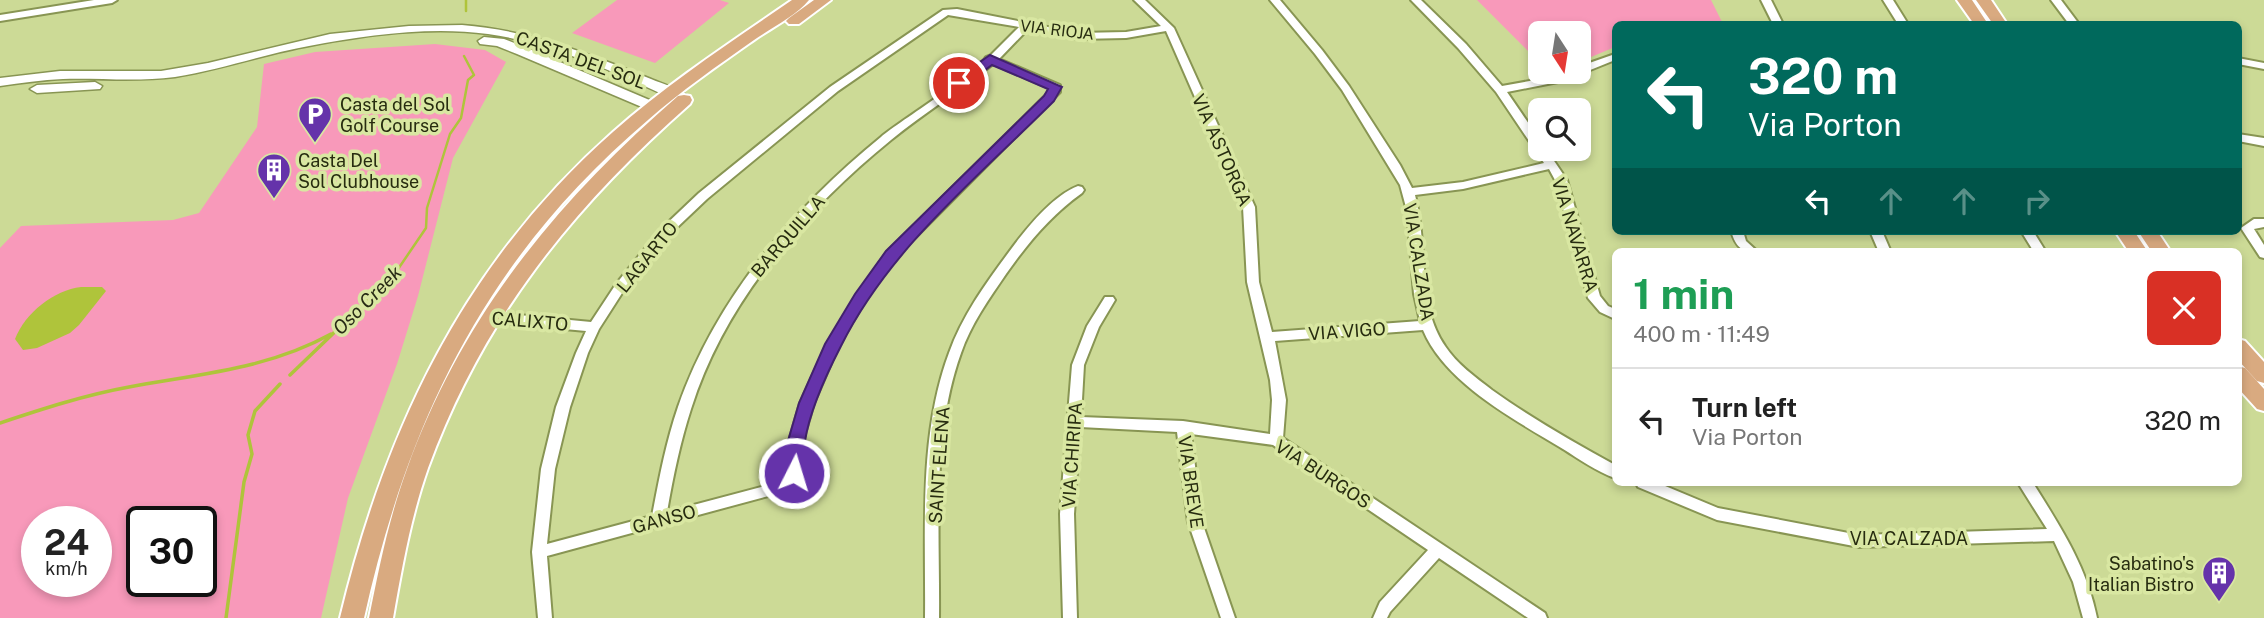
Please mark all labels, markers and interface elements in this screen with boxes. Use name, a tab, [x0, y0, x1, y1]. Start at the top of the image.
street label: VIA RIOJA	[1019, 16, 1095, 44]
north arrow	[1528, 21, 1591, 84]
map controls	[1528, 21, 1591, 161]
street label: CASTA DEL SOL	[513, 27, 649, 93]
text: 320 m	[1748, 47, 1898, 105]
icon: left	[1633, 49, 1724, 140]
pin	[929, 53, 989, 113]
icon: arrive	[940, 64, 978, 102]
street label: VIA ASTORGA	[1188, 91, 1256, 209]
place label: Casta del Sol Golf Course	[340, 94, 451, 136]
parking icon: Casta del Sol Golf Course	[296, 95, 334, 144]
button: search	[1528, 98, 1591, 161]
text: Via Porton	[1748, 106, 1902, 143]
place label: Casta Del Sol Clubhouse	[298, 150, 419, 192]
building icon: Casta Del Sol Clubhouse	[255, 151, 293, 200]
street label: VIA NAVARRA	[1548, 175, 1602, 295]
icon: left	[1799, 182, 1837, 220]
icon: ahead	[1872, 182, 1910, 220]
icon: ahead	[1945, 182, 1983, 220]
icon: right	[2018, 182, 2056, 220]
street label: BARQUILLA	[747, 191, 829, 281]
street label: VIA CALZADA	[1399, 202, 1439, 322]
street label: LAGARTO	[612, 218, 682, 296]
water label: Oso Creek	[328, 261, 406, 339]
text: 1 min	[1633, 269, 1734, 318]
button: close	[2147, 271, 2221, 345]
street label: CALIXTO	[491, 307, 569, 335]
street label: VIA VIGO	[1308, 318, 1386, 344]
text: 400 m · 11:49	[1633, 320, 1770, 347]
text: Turn left	[1692, 392, 1797, 423]
street label: VIA CHIRIPA	[1058, 401, 1086, 509]
icon: left	[1633, 402, 1671, 440]
street label: SAINT ELENA	[924, 405, 954, 524]
text: 320 m	[2144, 405, 2221, 436]
text: Via Porton	[1692, 423, 1803, 450]
street label: VIA BREVE	[1174, 434, 1208, 530]
street label: VIA BURGOS	[1271, 435, 1375, 513]
position arrow	[757, 436, 831, 510]
street label: GANSO	[630, 500, 698, 538]
speed limit sign: 30	[126, 506, 217, 597]
text: 24	[44, 522, 89, 563]
street label: VIA CALZADA	[1850, 528, 1969, 549]
place label: Sabatino's Italian Bistro	[2088, 553, 2194, 595]
building icon: Sabatino's Italian Bistro	[2200, 554, 2238, 603]
text: km/h	[45, 558, 88, 579]

